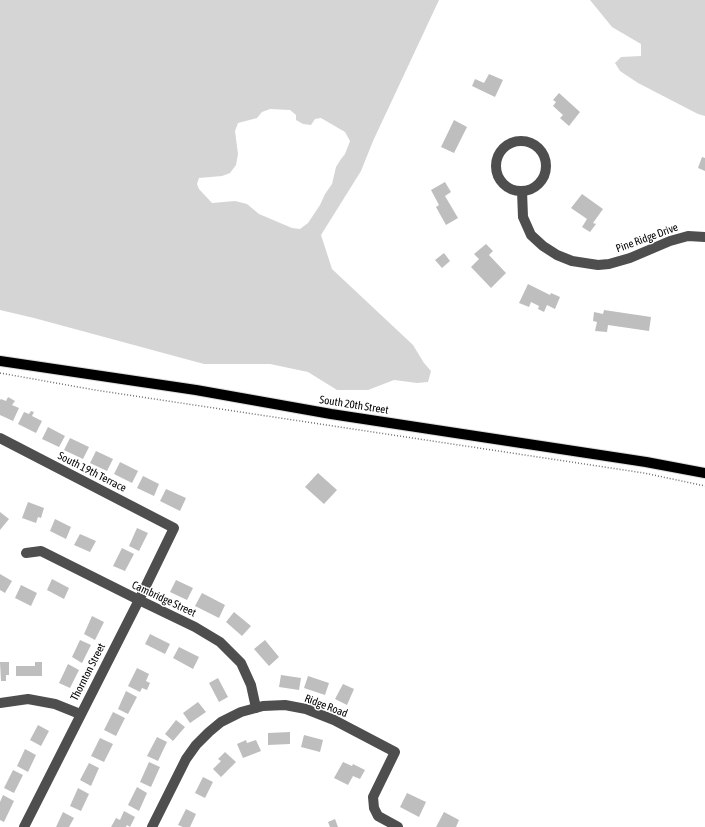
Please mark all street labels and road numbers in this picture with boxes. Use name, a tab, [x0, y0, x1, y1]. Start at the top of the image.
street label: Pine Ridge Drive	[614, 221, 680, 255]
street label: South 20th Street	[319, 393, 389, 417]
street label: South 19th Terrace	[56, 449, 128, 495]
street label: Cambridge Street	[130, 578, 198, 620]
street label: Thornton Street	[68, 641, 108, 703]
street label: Ridge Road	[303, 692, 349, 720]

